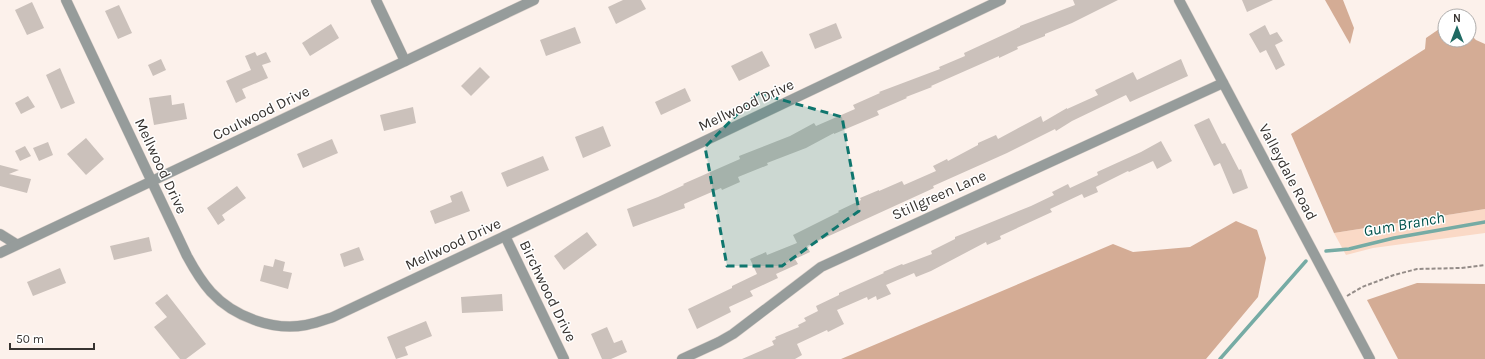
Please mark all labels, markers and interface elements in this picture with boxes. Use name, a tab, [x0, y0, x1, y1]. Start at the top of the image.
north arrow	[1437, 8, 1477, 48]
text: N	[1453, 12, 1461, 25]
street label: Mellwood Drive	[695, 75, 797, 135]
street label: Coulwood Drive	[210, 82, 312, 144]
street label: Mellwood Drive	[131, 115, 191, 217]
street label: Valleydale Road	[1255, 121, 1321, 223]
street label: Stillgreen Lane	[889, 166, 989, 224]
water label: Gum Branch	[1362, 208, 1446, 240]
street label: Mellwood Drive	[402, 214, 504, 274]
street label: Birchwood Drive	[516, 237, 580, 345]
scale bar	[10, 325, 94, 351]
text: 50 m	[16, 332, 44, 346]

